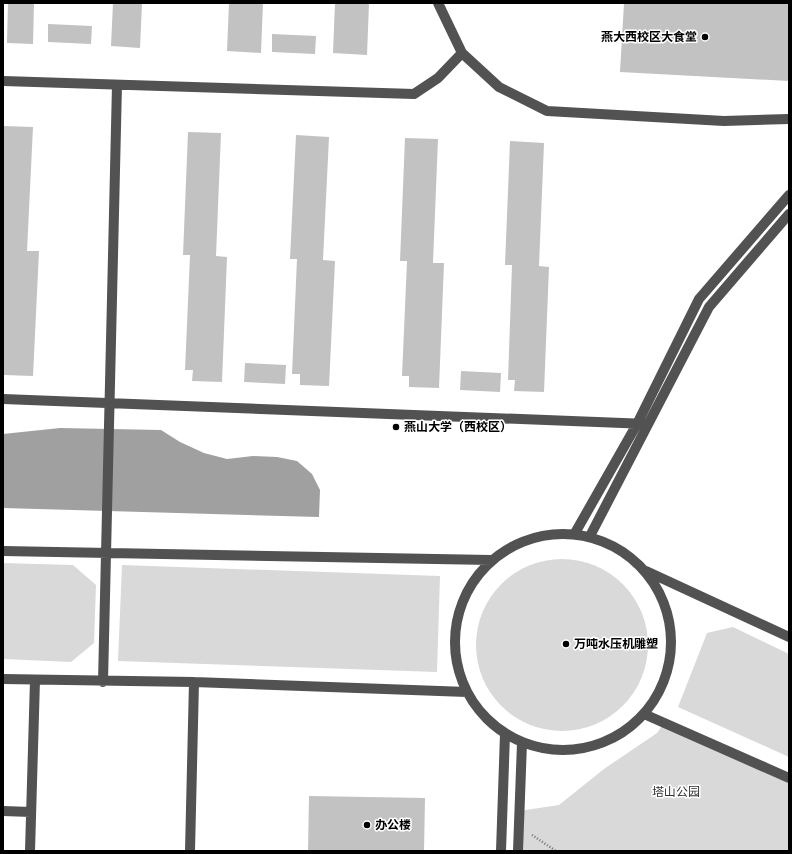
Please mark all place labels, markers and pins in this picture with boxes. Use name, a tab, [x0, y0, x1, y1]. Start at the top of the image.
place label: 燕大西校区大食堂	[601, 30, 697, 45]
marker: 燕大西校区大食堂	[700, 32, 710, 42]
place label: 燕山大学（西校区）	[404, 420, 512, 435]
marker: 燕山大学（西校区）	[391, 422, 401, 432]
place label: 万吨水压机雕塑	[574, 637, 658, 652]
marker: 万吨水压机雕塑	[561, 639, 571, 649]
place label: 办公楼	[375, 818, 411, 833]
marker: 办公楼	[362, 820, 372, 830]

